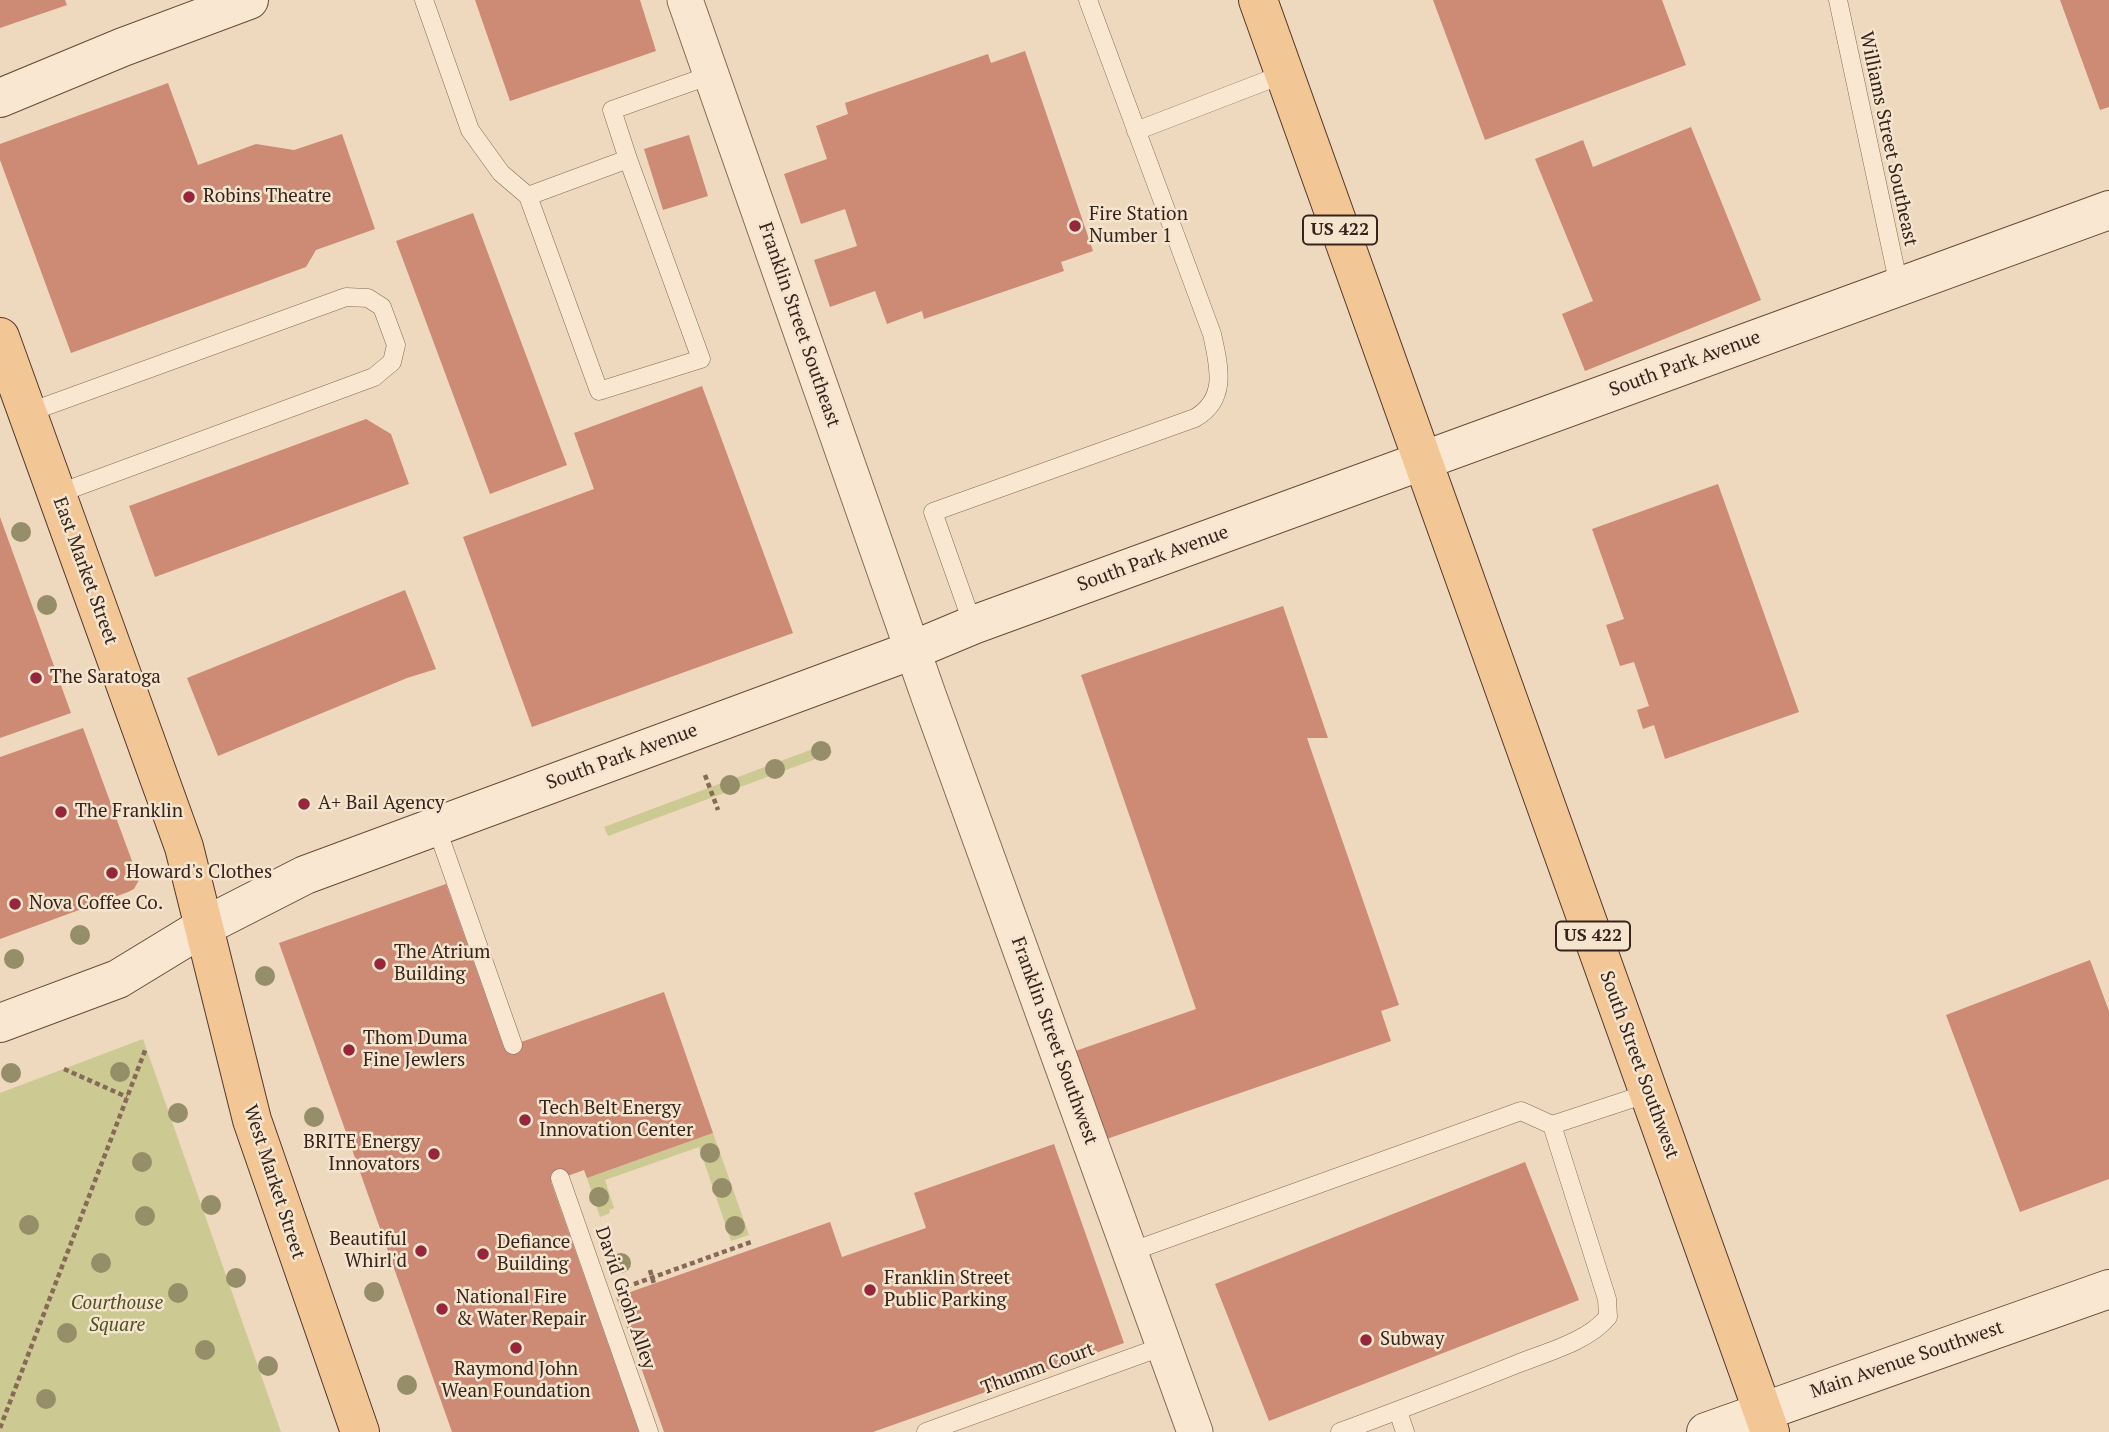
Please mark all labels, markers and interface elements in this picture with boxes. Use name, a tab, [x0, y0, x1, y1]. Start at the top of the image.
street label: Williams Street Southeast	[1854, 30, 1922, 248]
place label: Robins Theatre	[203, 186, 331, 208]
marker: Robins Theatre	[181, 189, 197, 205]
place label: Fire Station Number 1	[1089, 204, 1188, 248]
road number: US 422	[1303, 215, 1377, 244]
marker: Fire Station Number 1	[1067, 218, 1083, 234]
street label: Franklin Street Southeast	[753, 220, 845, 430]
street label: South Park Avenue	[1606, 326, 1764, 402]
street label: East Market Street	[48, 494, 122, 648]
street label: South Park Avenue	[1074, 521, 1232, 597]
place label: The Saratoga	[50, 667, 161, 689]
marker: The Saratoga	[28, 670, 44, 686]
street label: South Park Avenue	[543, 719, 701, 795]
place label: A+ Bail Agency	[318, 793, 445, 815]
marker: A+ Bail Agency	[296, 796, 312, 812]
place label: The Franklin	[75, 801, 183, 823]
marker: The Franklin	[53, 804, 69, 820]
place label: Howard's Clothes	[126, 862, 272, 884]
marker: Howard's Clothes	[104, 865, 120, 881]
place label: Nova Coffee Co.	[29, 893, 163, 915]
marker: Nova Coffee Co.	[7, 896, 23, 912]
road number: US 422	[1556, 922, 1630, 951]
street label: Franklin Street Southwest	[1006, 934, 1102, 1148]
place label: The Atrium Building	[394, 942, 491, 986]
marker: The Atrium Building	[372, 956, 388, 972]
street label: South Street Southwest	[1594, 968, 1684, 1162]
place label: Thom Duma Fine Jewlers	[363, 1028, 468, 1072]
marker: Thom Duma Fine Jewlers	[341, 1042, 357, 1058]
place label: Tech Belt Energy Innovation Center	[539, 1098, 693, 1142]
street label: West Market Street	[238, 1102, 310, 1262]
marker: Tech Belt Energy Innovation Center	[517, 1112, 533, 1128]
place label: BRITE Energy Innovators	[303, 1132, 420, 1176]
marker: BRITE Energy Innovators	[426, 1146, 442, 1162]
street label: David Grohl Alley	[590, 1224, 660, 1372]
place label: Beautiful Whirl'd	[329, 1229, 407, 1273]
place label: Defiance Building	[497, 1232, 570, 1276]
marker: Beautiful Whirl'd	[413, 1243, 429, 1259]
marker: Defiance Building	[475, 1246, 491, 1262]
place label: Franklin Street Public Parking	[884, 1268, 1010, 1312]
marker: Franklin Street Public Parking	[862, 1282, 878, 1298]
place label: National Fire & Water Repair	[456, 1287, 586, 1331]
park label: Courthouse Square	[71, 1293, 163, 1337]
marker: National Fire & Water Repair	[434, 1301, 450, 1317]
street label: Main Avenue Southwest	[1807, 1316, 2007, 1404]
place label: Subway	[1380, 1329, 1444, 1351]
marker: Subway	[1358, 1332, 1374, 1348]
street label: Thumm Court	[978, 1338, 1098, 1400]
marker: Raymond John Wean Foundation	[508, 1340, 524, 1356]
place label: Raymond John Wean Foundation	[441, 1359, 591, 1403]

